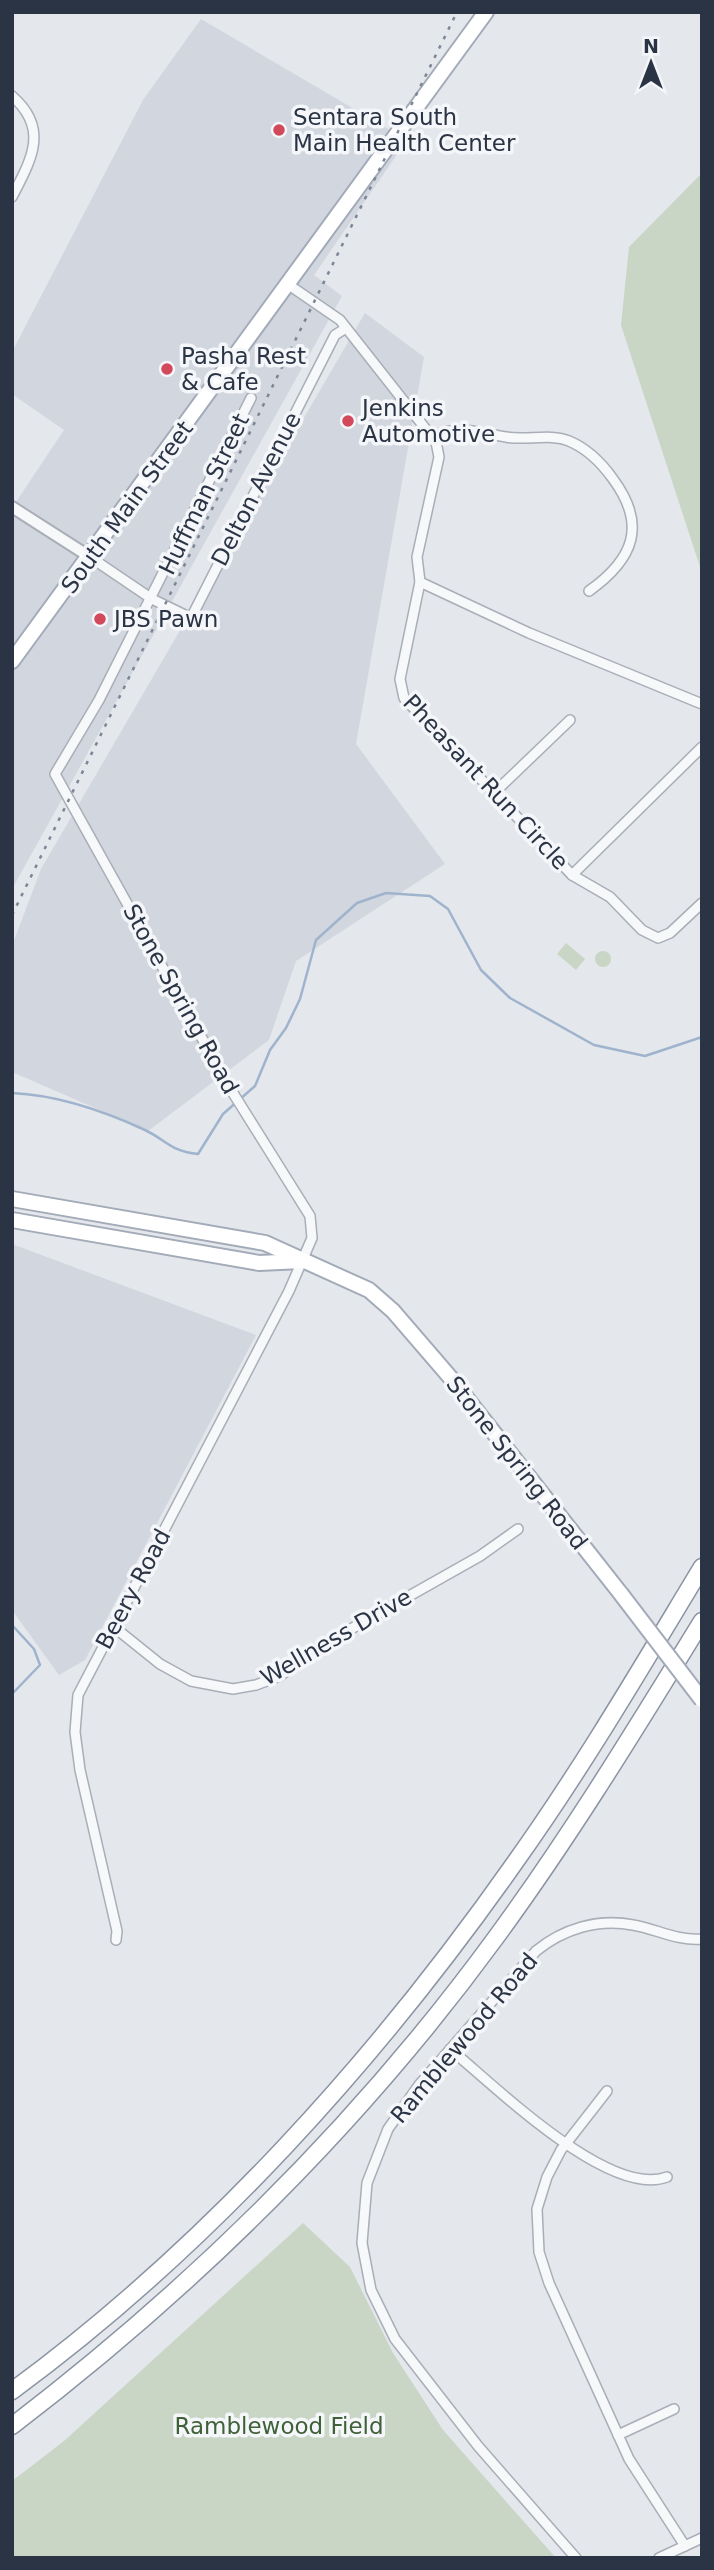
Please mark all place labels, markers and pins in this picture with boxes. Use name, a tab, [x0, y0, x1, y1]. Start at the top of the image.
place label: Sentara South Main Health Center	[293, 104, 516, 156]
marker: Sentara South Main Health Center	[271, 122, 287, 138]
place label: Pasha Rest & Cafe	[181, 343, 306, 395]
marker: Pasha Rest & Cafe	[159, 361, 175, 377]
place label: Jenkins Automotive	[360, 395, 495, 447]
marker: Jenkins Automotive	[340, 413, 356, 429]
place label: JBS Pawn	[112, 606, 218, 632]
marker: JBS Pawn	[92, 611, 108, 627]

